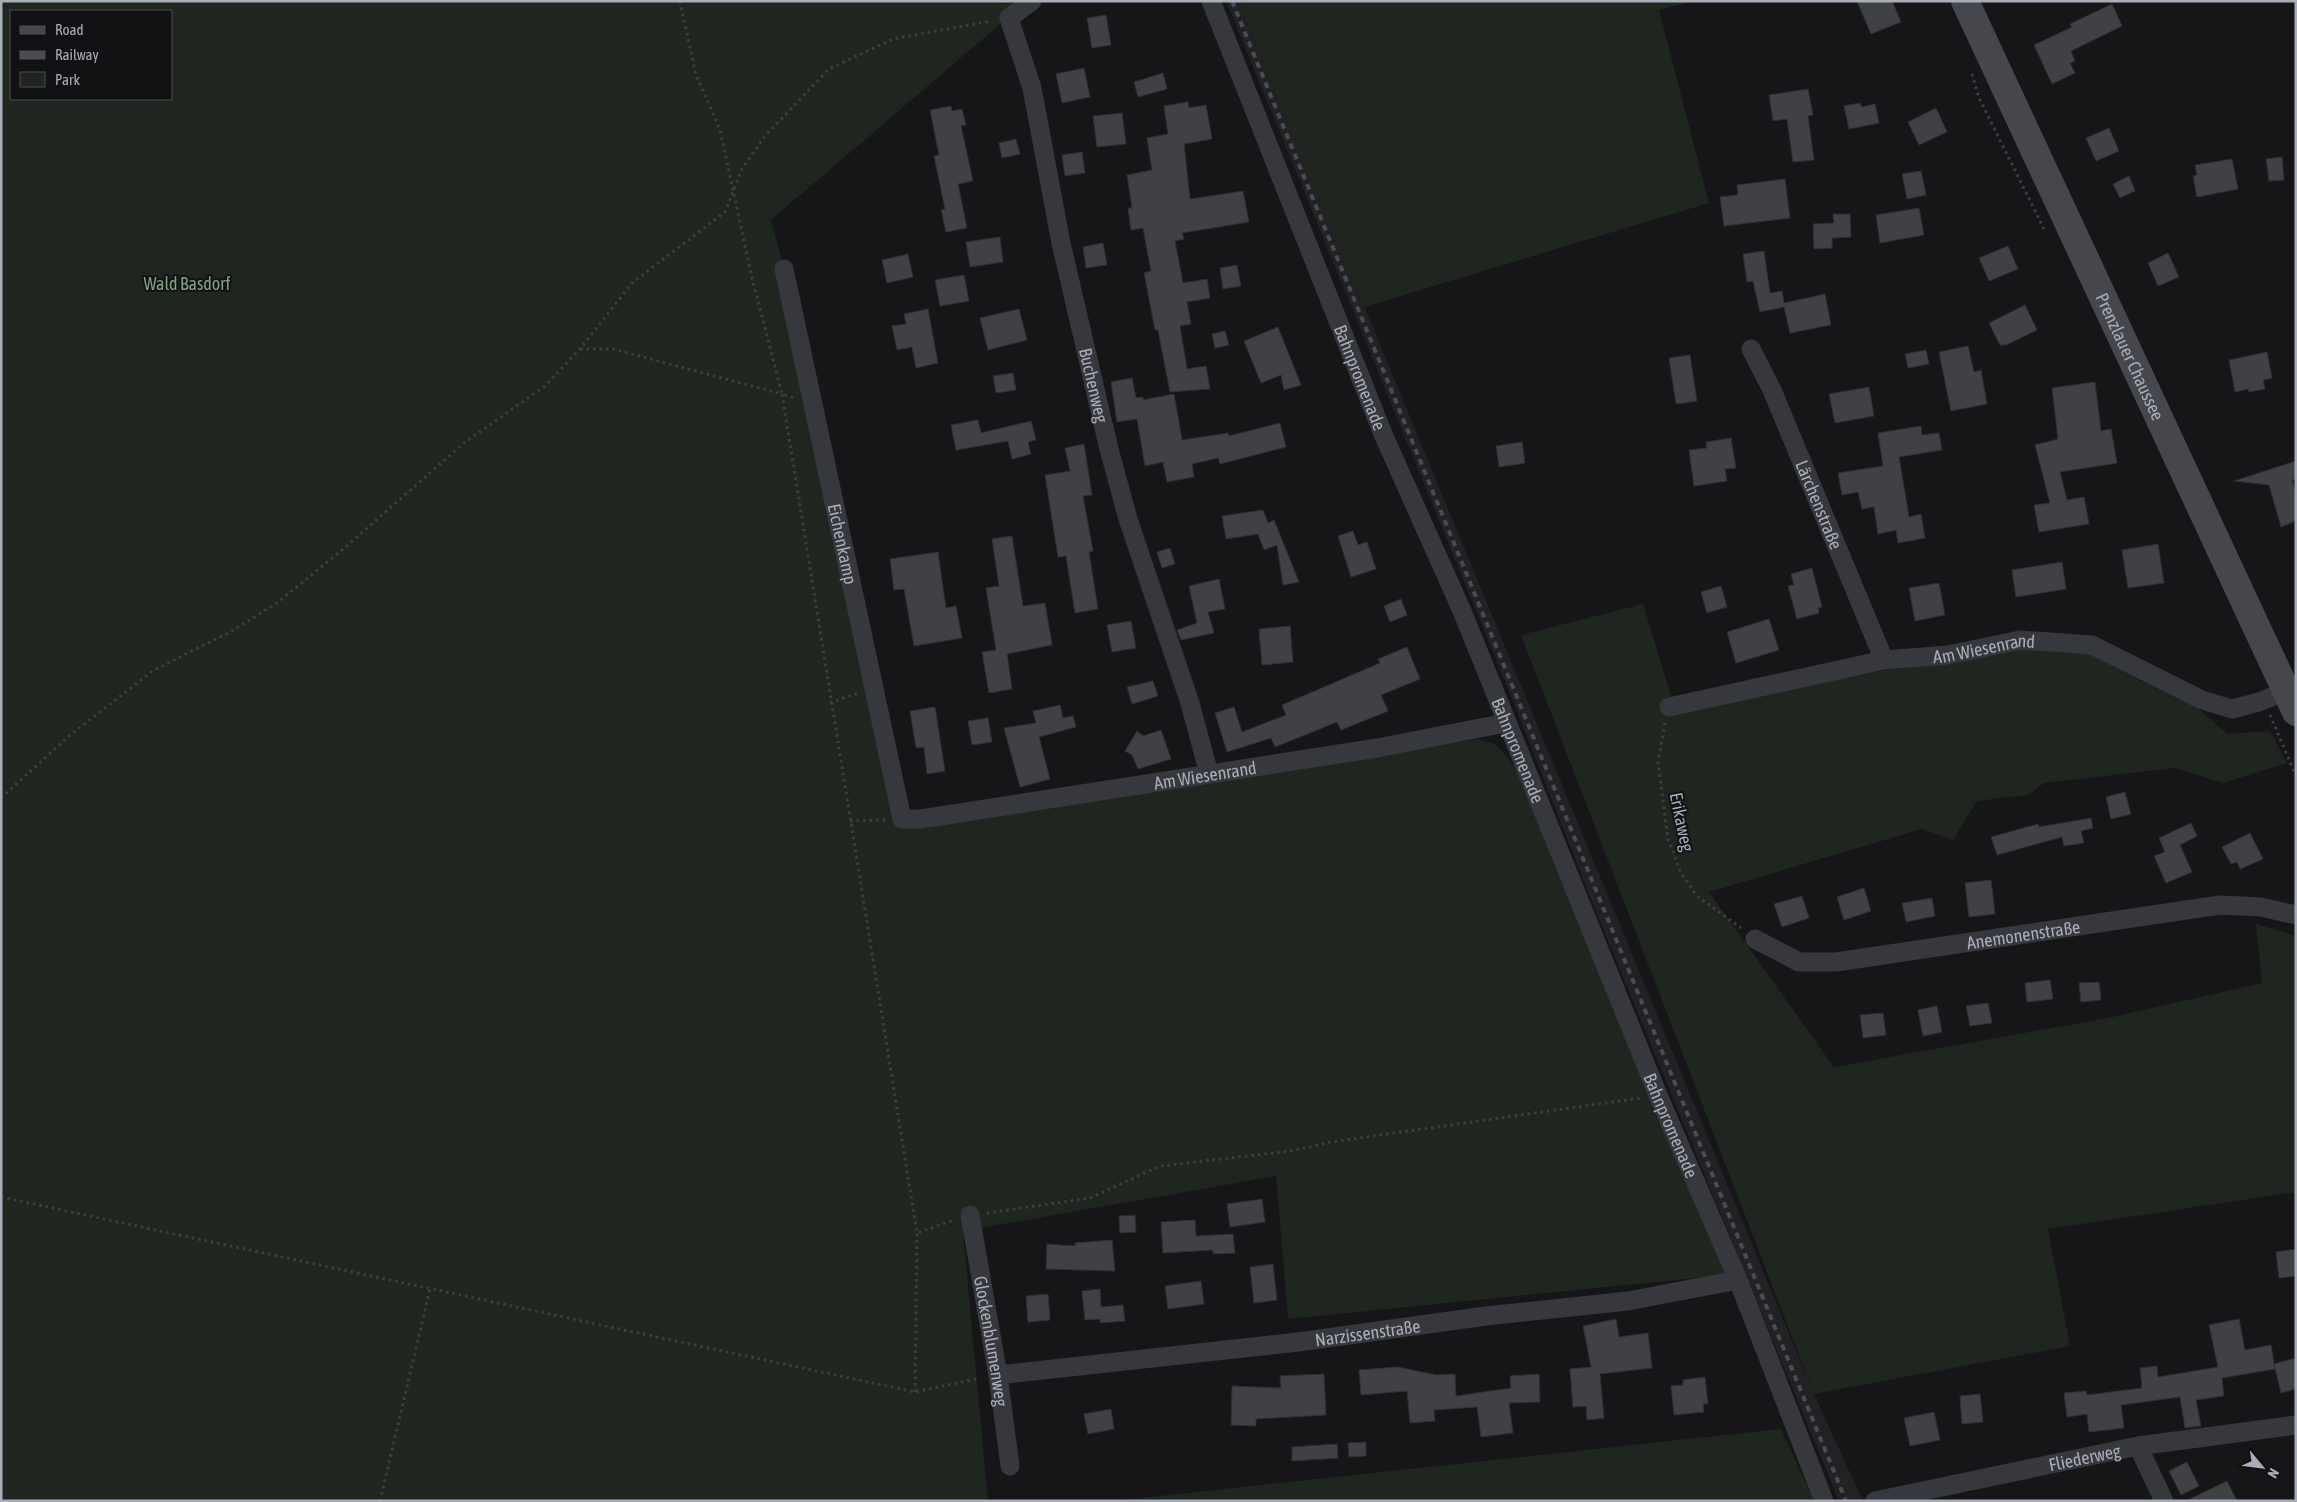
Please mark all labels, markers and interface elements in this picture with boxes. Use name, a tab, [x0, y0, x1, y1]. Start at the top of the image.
legend	[10, 10, 172, 100]
text: Road	[55, 21, 84, 38]
text: Railway	[55, 46, 99, 63]
text: Park	[55, 71, 80, 88]
park label: Wald Basdorf	[144, 273, 230, 294]
street label: Prenzlauer Chaussee	[2092, 289, 2169, 423]
street label: Bahnpromenade	[1330, 322, 1391, 433]
street label: Buchenweg	[1075, 346, 1113, 425]
street label: Lärchenstraße	[1792, 457, 1847, 552]
street label: Eichenkamp	[824, 501, 862, 586]
street label: Am Wiesenrand	[1932, 629, 2036, 667]
street label: Bahnpromenade	[1488, 695, 1549, 806]
street label: Am Wiesenrand	[1152, 756, 1258, 793]
street label: Erikaweg	[1666, 791, 1699, 854]
street label: Anemonenstraße	[1965, 915, 2081, 953]
street label: Bahnpromenade	[1640, 1070, 1703, 1181]
street label: Glockenblumenweg	[970, 1274, 1013, 1408]
street label: Narzissenstraße	[1314, 1315, 1422, 1350]
street label: Fliederweg	[2047, 1439, 2123, 1475]
north arrow	[2237, 1442, 2287, 1492]
text: N	[2264, 1466, 2282, 1481]

